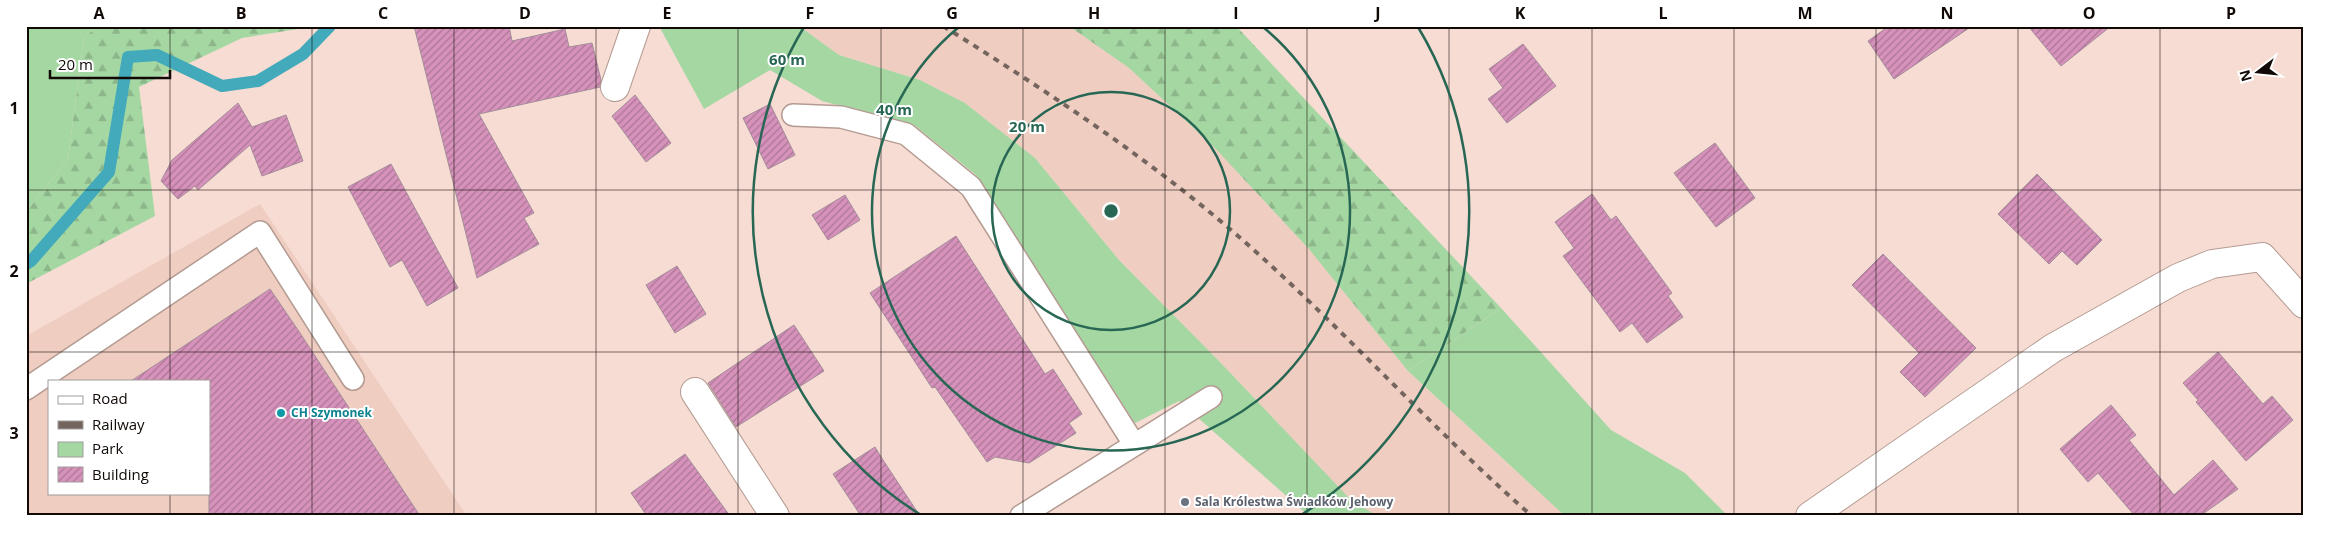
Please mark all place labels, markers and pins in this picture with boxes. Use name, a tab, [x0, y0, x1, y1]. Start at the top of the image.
centre of rings	[1102, 202, 1120, 220]
place label: CH Szymonek	[291, 404, 372, 421]
marker: CH Szymonek	[275, 407, 287, 419]
place label: Sala Królestwa Świadków Jehowy	[1195, 493, 1394, 510]
marker: Sala Królestwa Świadków Jehowy	[1179, 496, 1191, 508]

